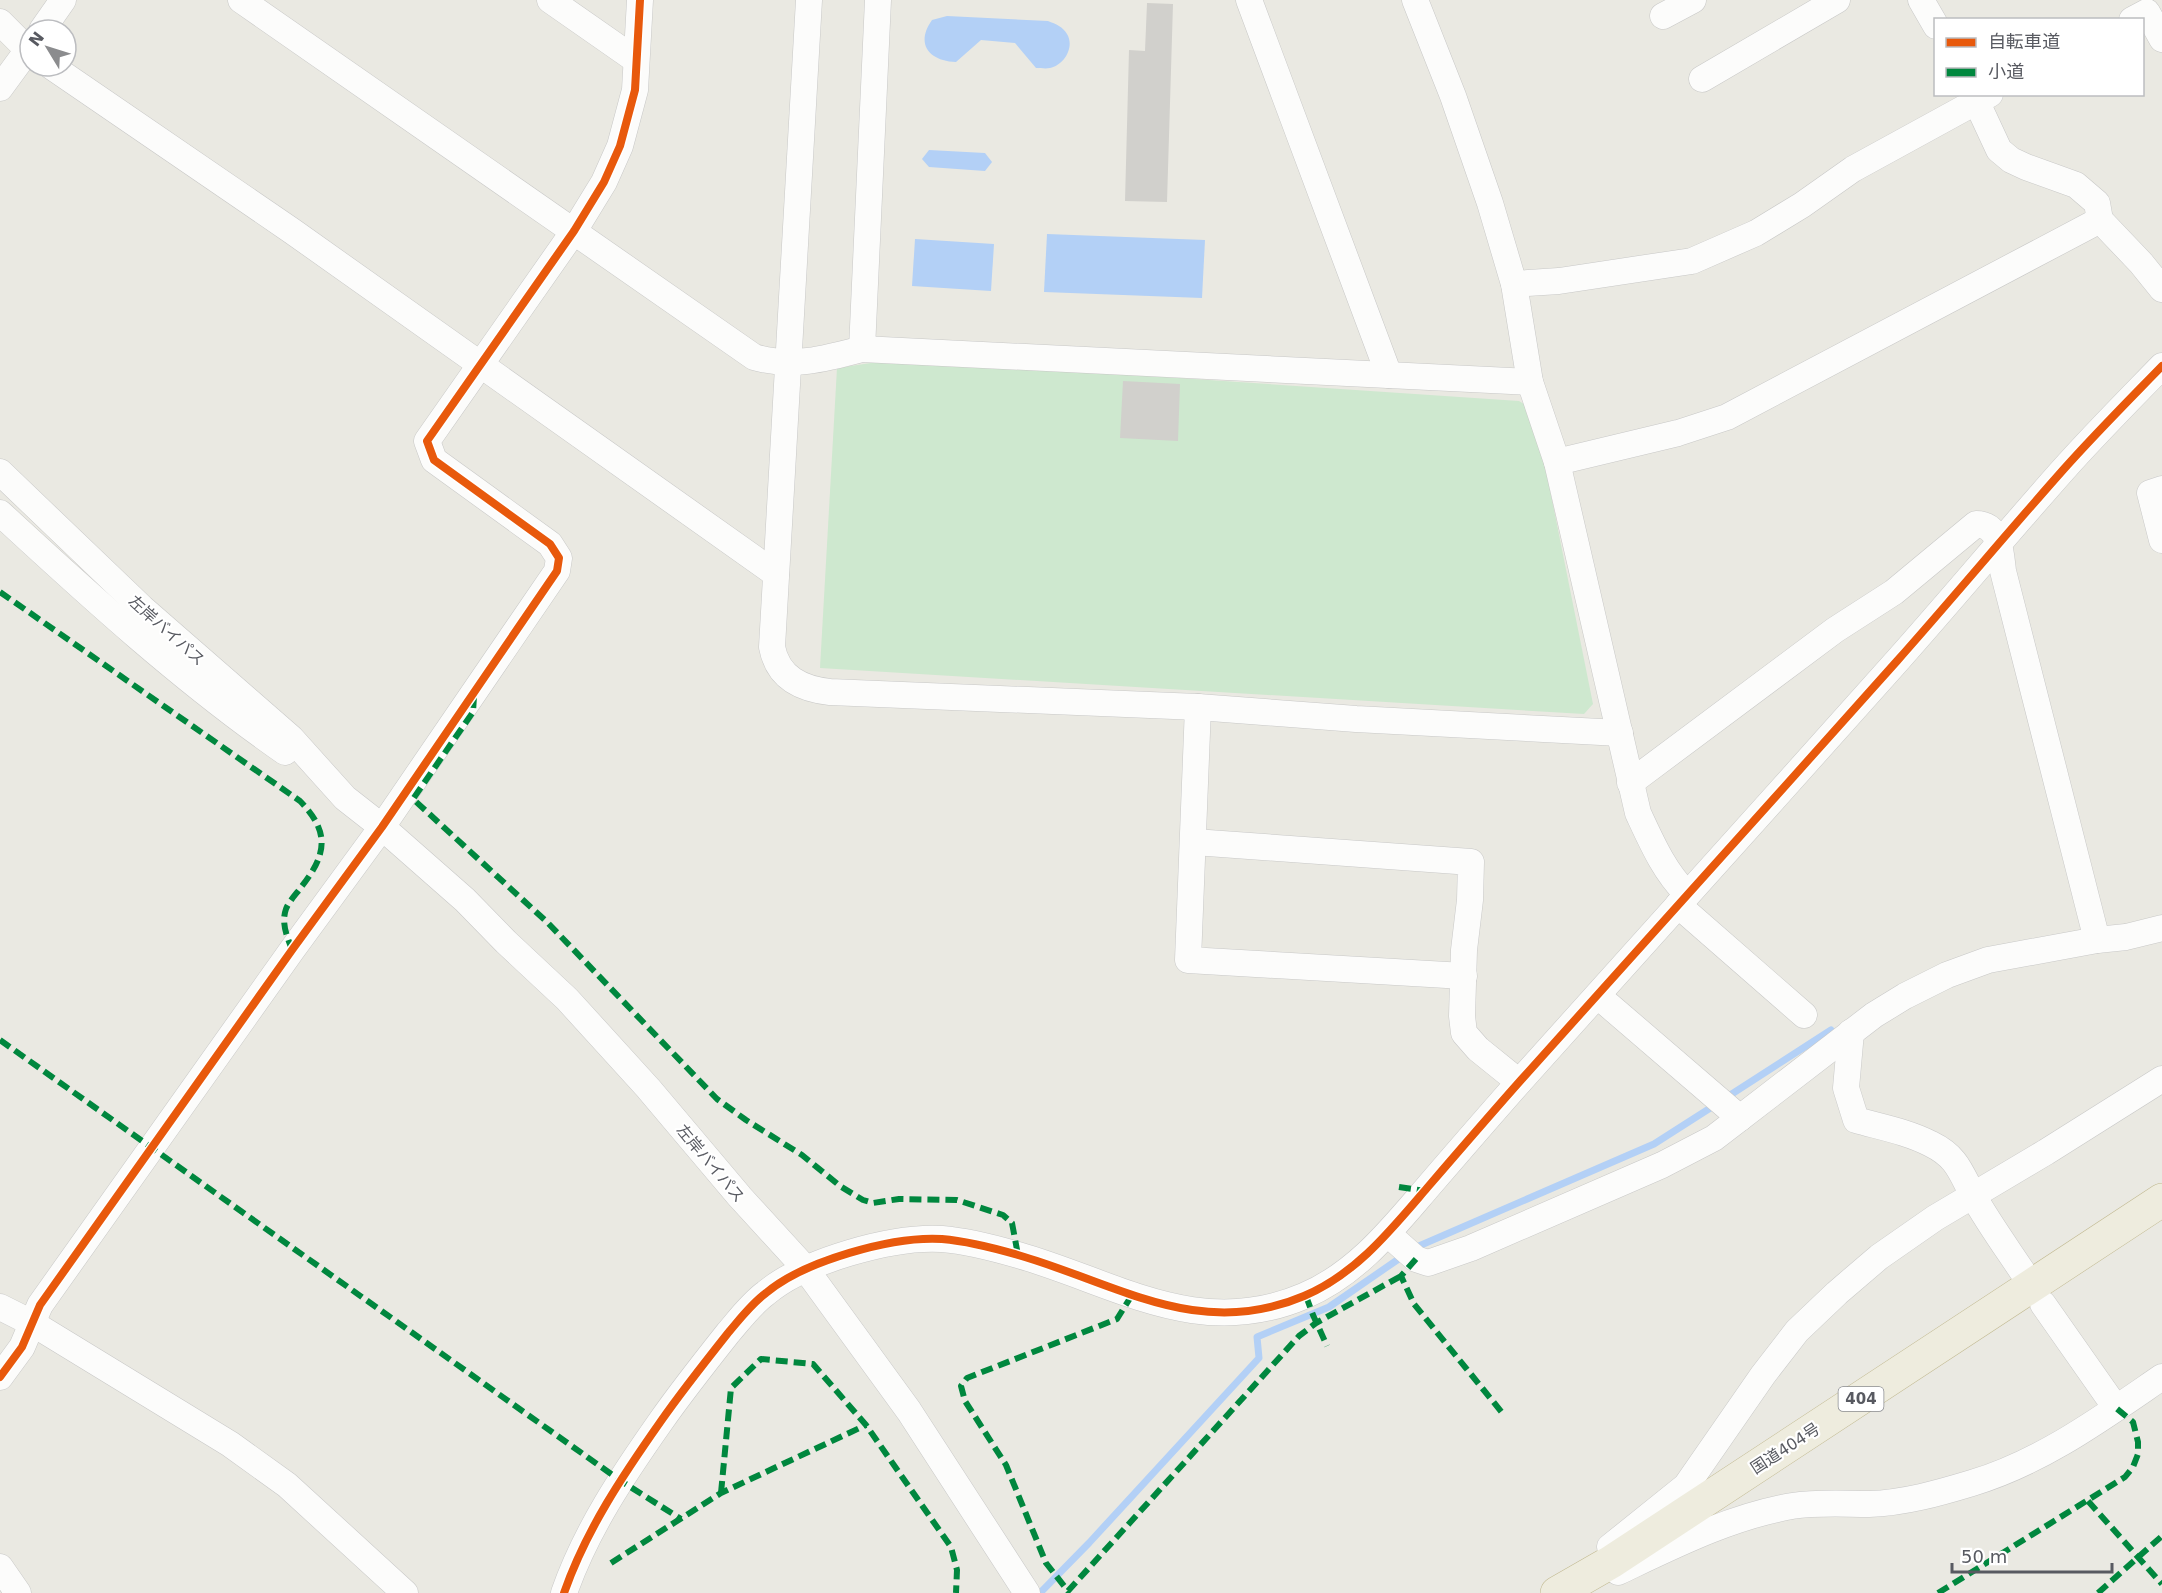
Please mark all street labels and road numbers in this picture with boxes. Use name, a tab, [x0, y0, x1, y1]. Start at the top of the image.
street label: 左岸バイパス	[125, 591, 209, 669]
street label: 左岸バイパス	[673, 1121, 749, 1206]
road number: 404	[1838, 1387, 1884, 1411]
street label: 国道404号	[1747, 1419, 1823, 1478]

